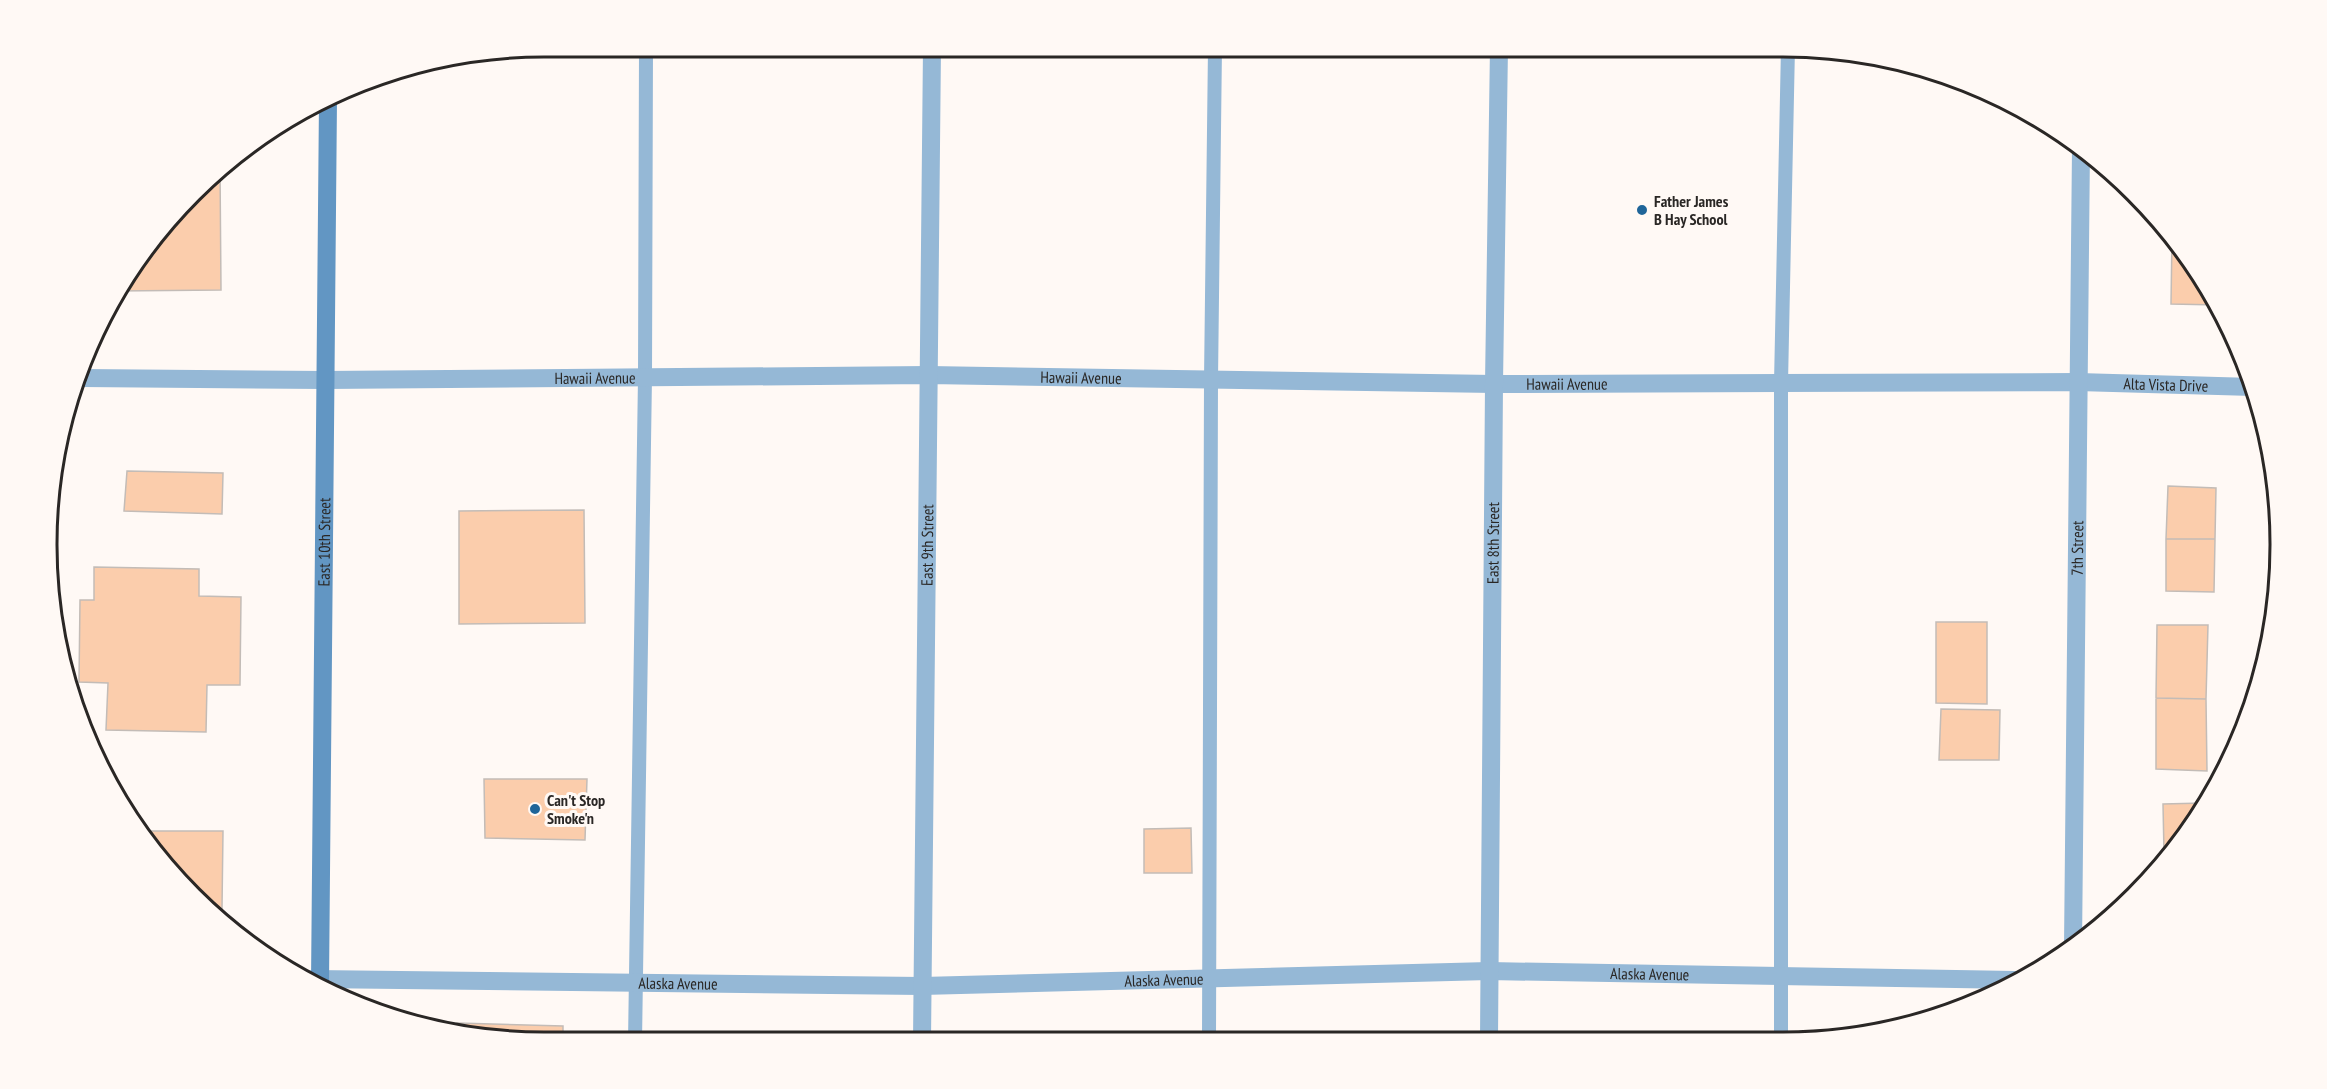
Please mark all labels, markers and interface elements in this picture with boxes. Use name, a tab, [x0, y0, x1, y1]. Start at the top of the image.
place label: Father James B Hay School	[1654, 191, 1729, 229]
marker: Father James B Hay School	[1635, 203, 1649, 217]
street label: Hawaii Avenue	[554, 367, 636, 388]
street label: Hawaii Avenue	[1040, 367, 1122, 388]
street label: Alta Vista Drive	[2123, 373, 2209, 396]
street label: Hawaii Avenue	[1526, 374, 1608, 394]
street label: East 10th Street	[314, 497, 334, 587]
street label: East 8th Street	[1482, 501, 1503, 584]
street label: East 9th Street	[917, 503, 937, 586]
street label: 7th Street	[2067, 520, 2087, 576]
place label: Can't Stop Smoke'n	[547, 790, 605, 828]
marker: Can't Stop Smoke'n	[528, 802, 542, 816]
street label: Alaska Avenue	[1610, 963, 1690, 984]
street label: Alaska Avenue	[1124, 969, 1204, 991]
street label: Alaska Avenue	[638, 973, 718, 994]

